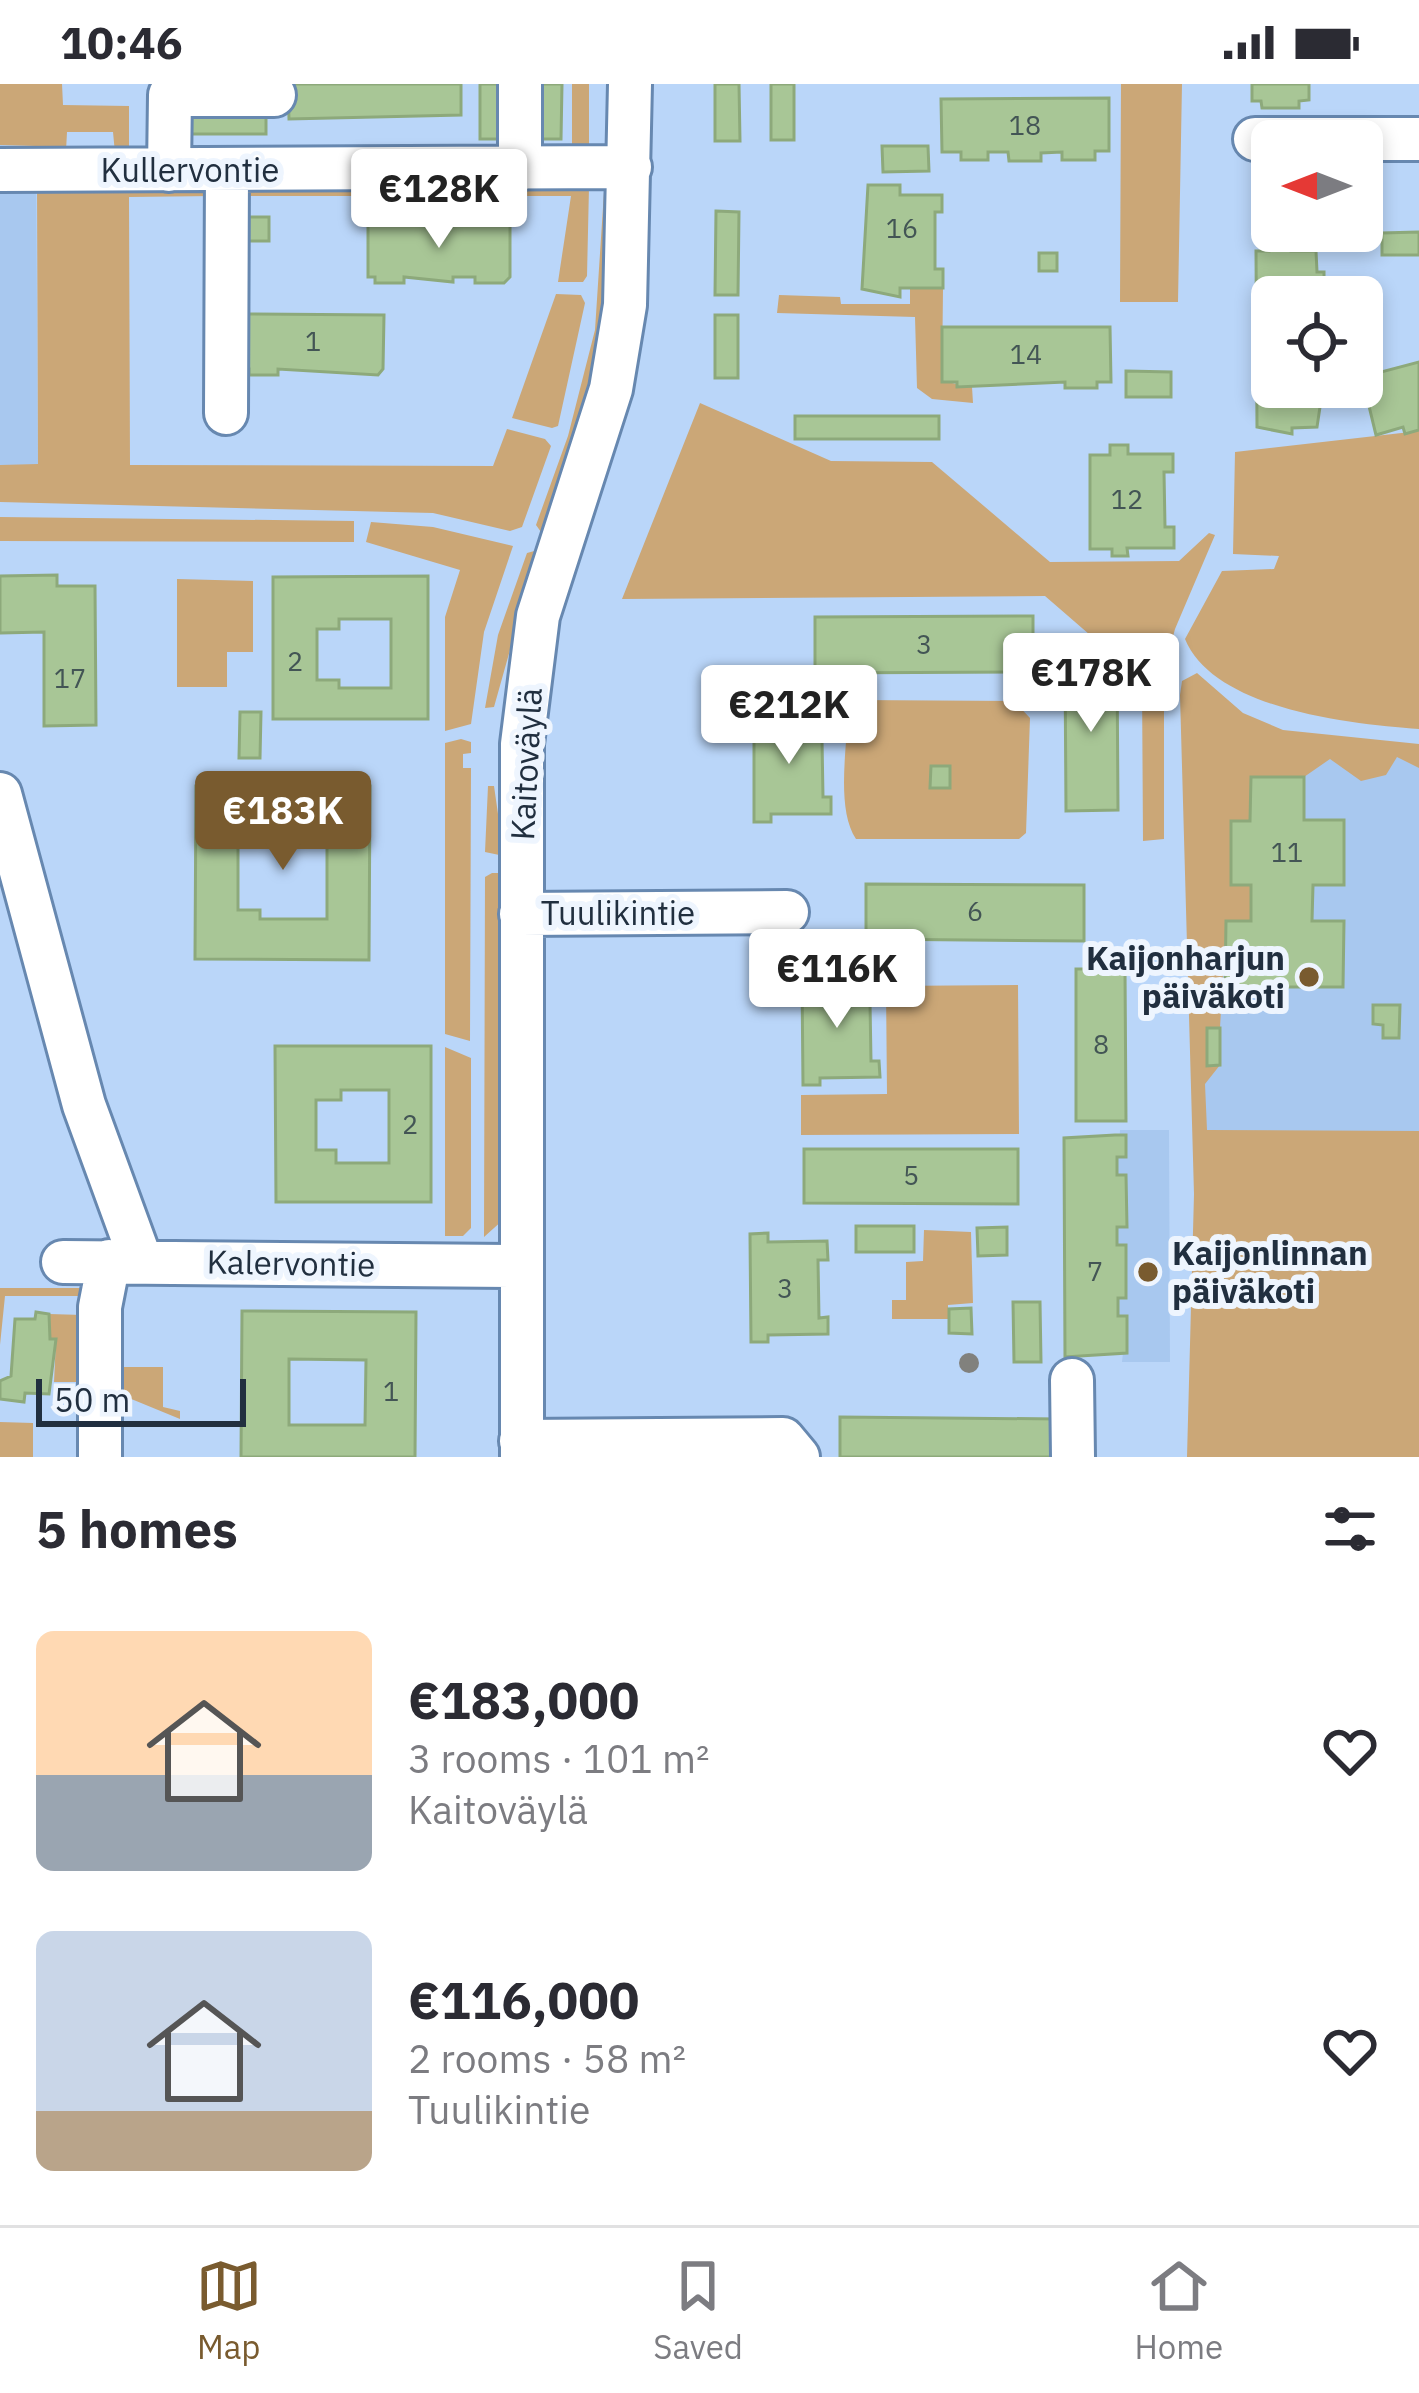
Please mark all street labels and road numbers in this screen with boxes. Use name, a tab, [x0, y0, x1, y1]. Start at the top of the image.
street label: Kullervontie	[101, 148, 279, 191]
street label: Kaitoväylä	[500, 687, 551, 841]
street label: Tuulikintie	[541, 891, 695, 934]
street label: Kalervontie	[206, 1240, 376, 1285]

